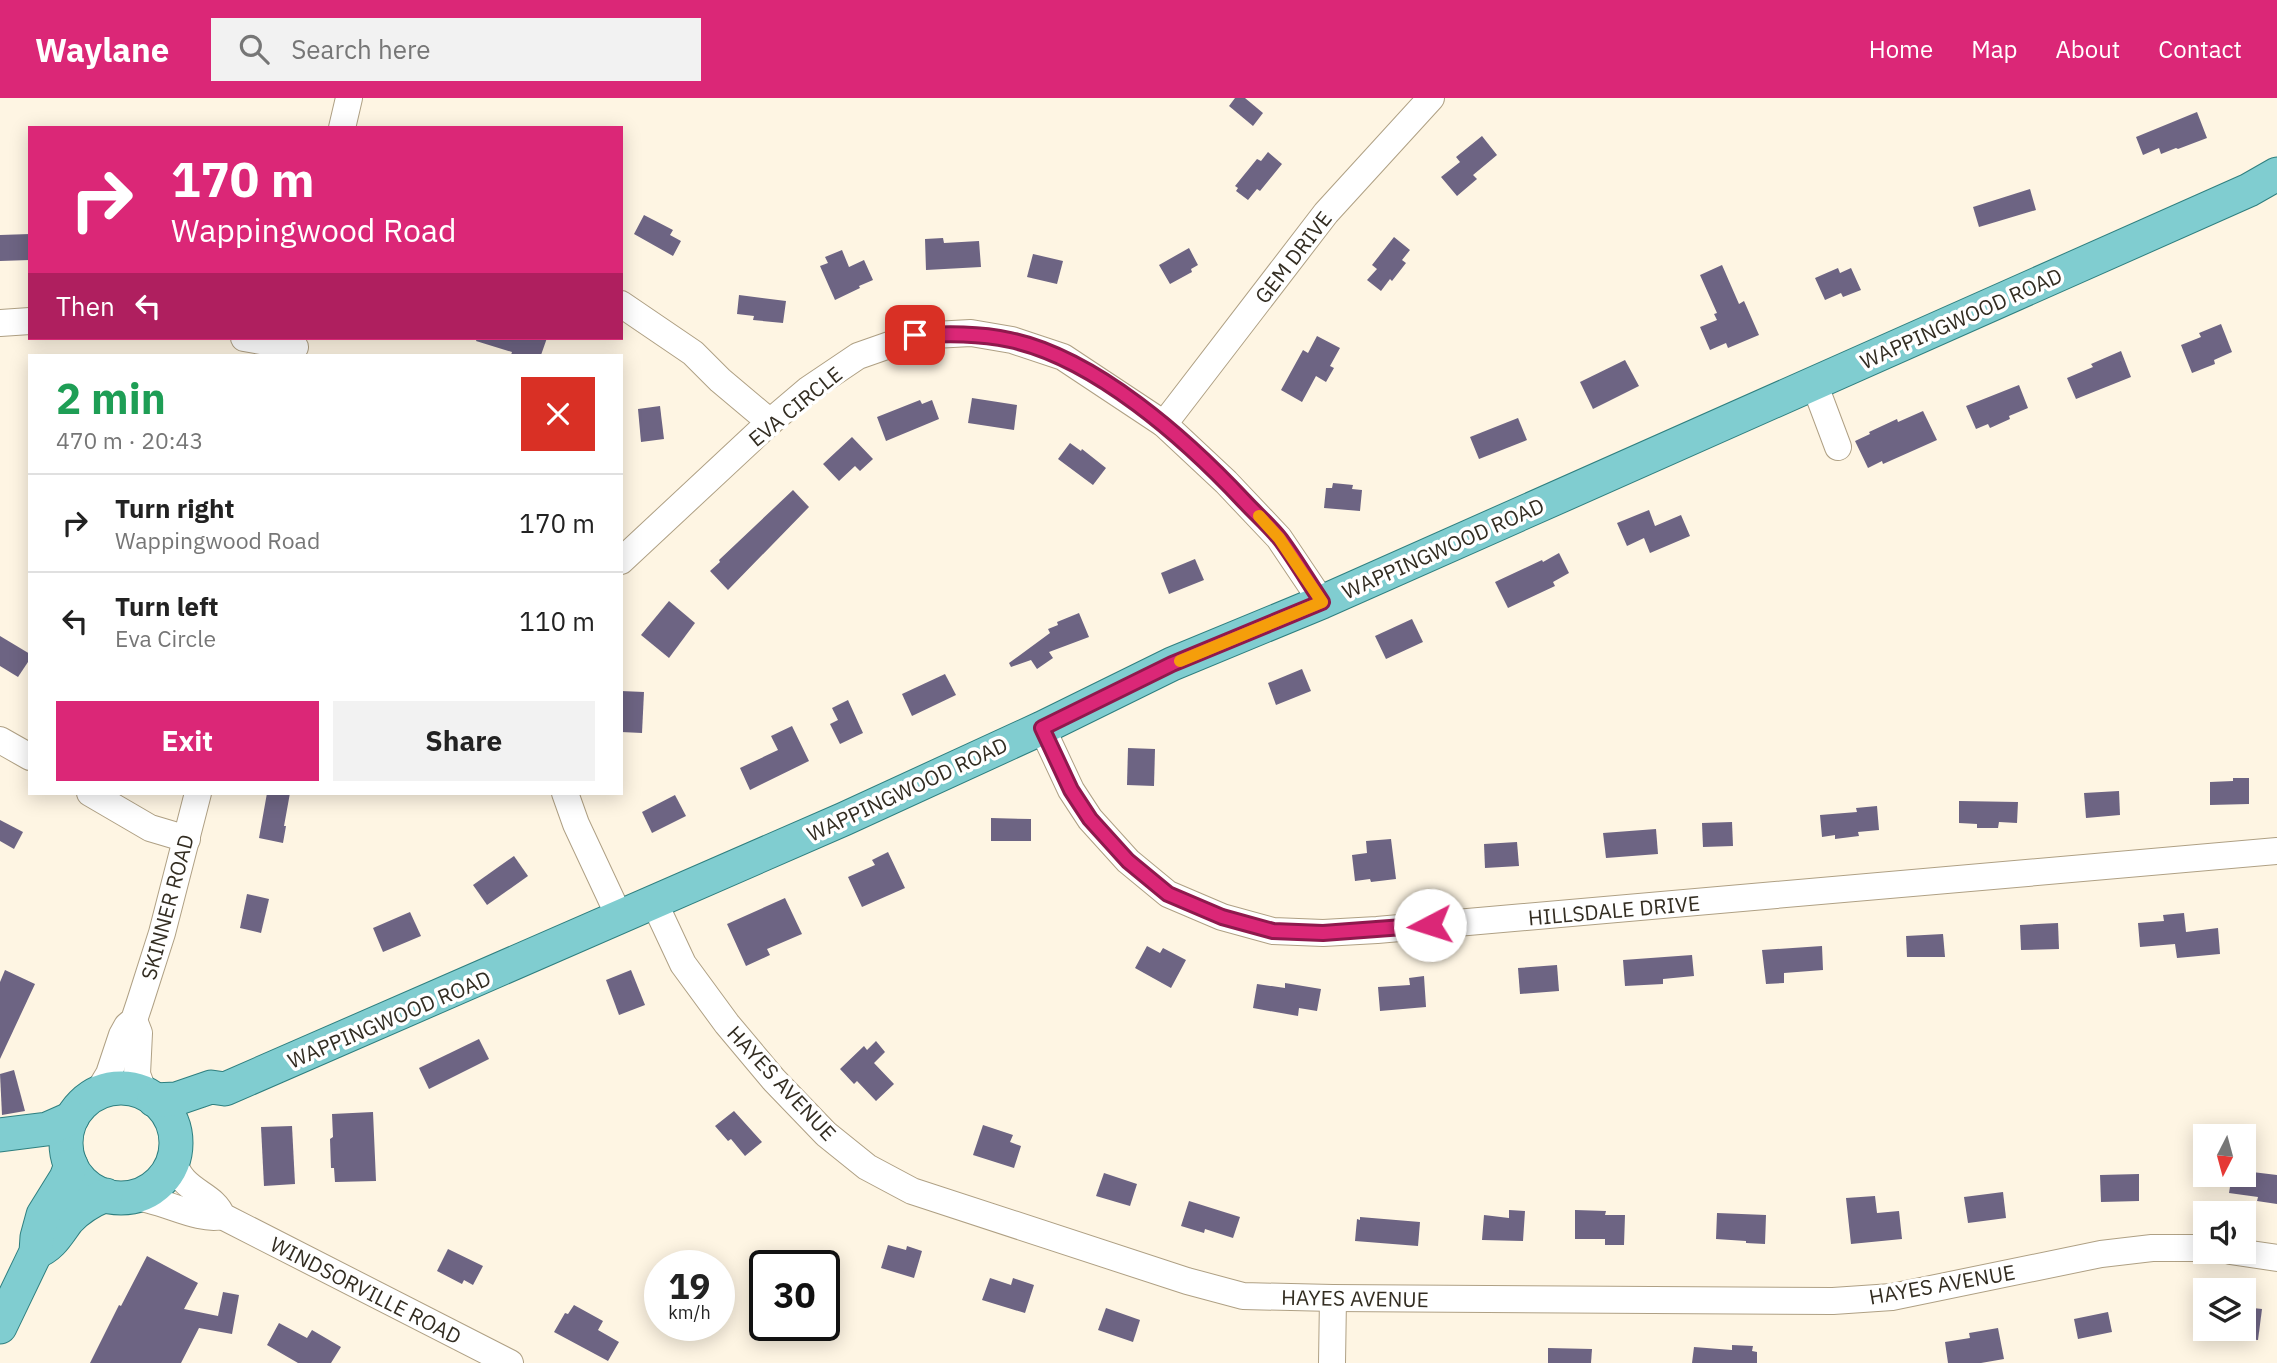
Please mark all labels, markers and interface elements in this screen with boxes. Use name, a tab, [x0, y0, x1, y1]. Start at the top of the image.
search box	[211, 18, 701, 81]
text: Waylane	[35, 28, 169, 71]
icon: search	[235, 30, 273, 68]
text: Search here	[291, 32, 431, 66]
text: Home	[1869, 33, 1933, 65]
text: Map	[1971, 33, 2017, 65]
text: About	[2055, 33, 2120, 65]
text: Contact	[2158, 33, 2242, 65]
text: 170 m	[171, 147, 315, 210]
icon: right	[56, 154, 147, 245]
street label: GEM DRIVE	[1248, 205, 1338, 309]
text: Wappingwood Road	[171, 209, 457, 251]
street label: WAPPINGWOOD ROAD	[1856, 261, 2066, 375]
icon: left	[129, 287, 167, 325]
text: Then	[56, 289, 115, 323]
pin	[885, 305, 945, 365]
icon: arrive	[896, 316, 934, 354]
street label: EVA CIRCLE	[742, 360, 848, 452]
text: 2 min	[56, 371, 166, 426]
button: close	[521, 377, 595, 451]
text: 470 m · 20:43	[56, 425, 203, 455]
text: Turn right	[115, 491, 234, 525]
street label: WAPPINGWOOD ROAD	[1338, 491, 1548, 605]
icon: right	[56, 504, 94, 542]
text: 170 m	[519, 506, 595, 540]
text: Wappingwood Road	[115, 525, 320, 555]
text: Turn left	[115, 589, 218, 623]
icon: left	[56, 602, 94, 640]
text: 110 m	[519, 604, 595, 638]
text: Eva Circle	[115, 623, 216, 653]
button: Exit	[56, 701, 319, 781]
button: Share	[333, 701, 595, 781]
street label: WAPPINGWOOD ROAD	[802, 730, 1012, 848]
street label: SKINNER ROAD	[134, 831, 200, 983]
position arrow	[1393, 888, 1467, 962]
street label: HILLSDALE DRIVE	[1527, 889, 1701, 931]
street label: WAPPINGWOOD ROAD	[283, 963, 495, 1075]
street label: HAYES AVENUE	[721, 1019, 843, 1147]
north arrow	[2193, 1124, 2256, 1186]
map controls	[2193, 1124, 2256, 1341]
button: sound	[2193, 1201, 2256, 1264]
street label: WINDSORVILLE ROAD	[266, 1230, 466, 1350]
speed limit sign: 30	[749, 1250, 840, 1341]
street label: HAYES AVENUE	[1867, 1257, 2017, 1311]
text: 19	[668, 1263, 711, 1309]
button: layers	[2193, 1278, 2256, 1341]
street label: HAYES AVENUE	[1281, 1283, 1429, 1313]
text: km/h	[668, 1301, 711, 1324]

